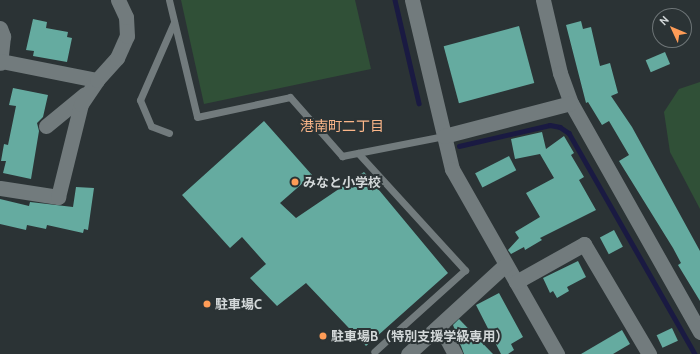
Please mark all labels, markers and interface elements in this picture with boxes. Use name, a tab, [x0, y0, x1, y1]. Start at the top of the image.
north arrow	[652, 8, 692, 48]
text: N	[656, 13, 672, 28]
district label: 港南町二丁目	[300, 118, 384, 134]
place label: みなと小学校	[303, 174, 381, 190]
marker: みなと小学校	[290, 177, 300, 187]
place label: 駐車場C	[215, 296, 262, 312]
marker: 駐車場C	[202, 299, 212, 309]
place label: 駐車場B（特別支援学級専用）	[331, 328, 508, 344]
marker: 駐車場B（特別支援学級専用）	[318, 331, 328, 341]

